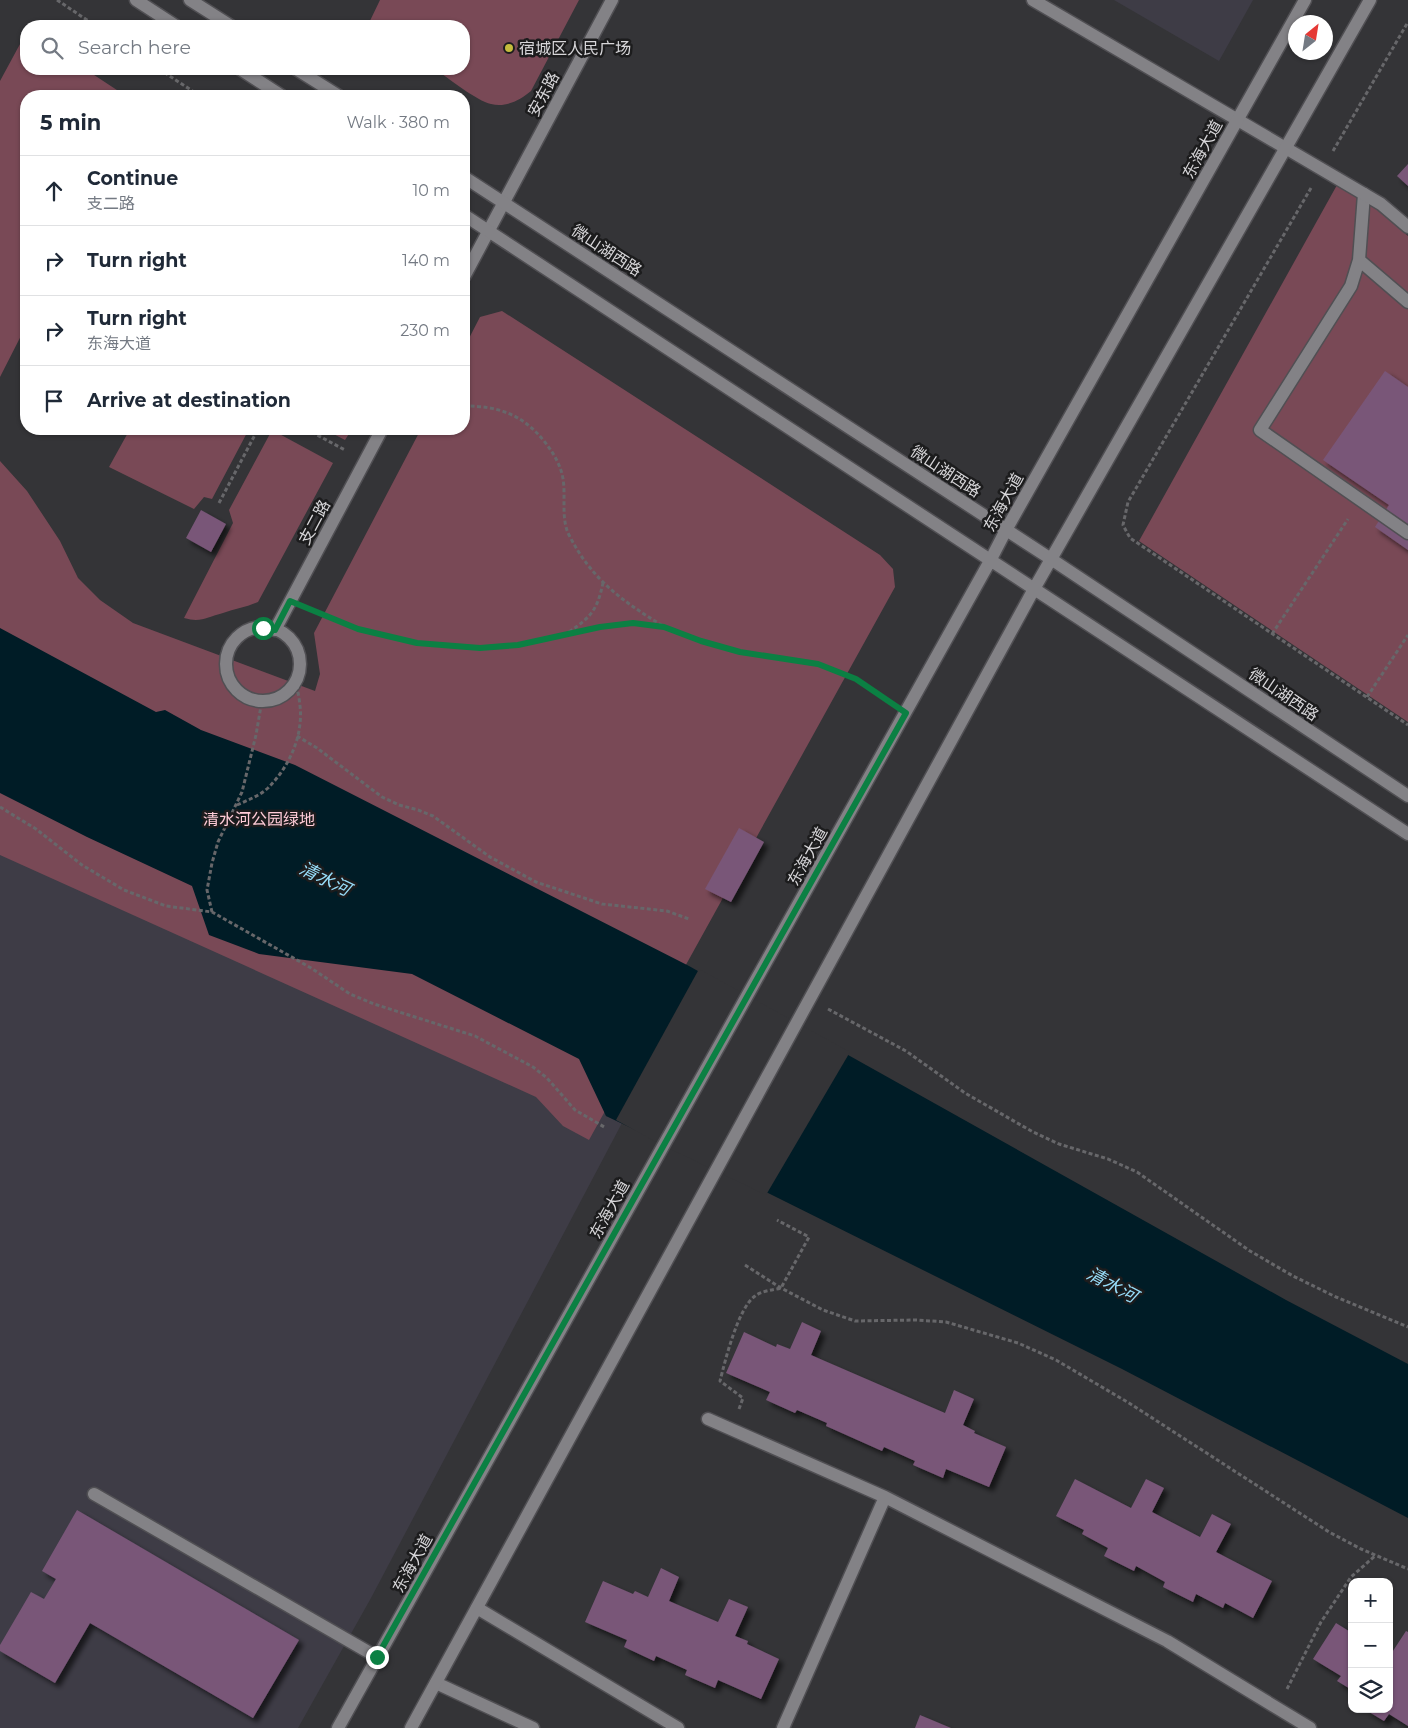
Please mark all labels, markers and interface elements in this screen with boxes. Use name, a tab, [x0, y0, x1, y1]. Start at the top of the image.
north arrow	[1288, 15, 1333, 60]
search box	[20, 20, 470, 75]
icon: search	[38, 34, 66, 62]
text: Search here	[78, 36, 191, 59]
place label: 宿城区人民广场	[519, 39, 631, 58]
marker: 宿城区人民广场	[503, 42, 515, 54]
street label: 安东路	[524, 69, 563, 120]
text: 5 min	[40, 110, 101, 135]
text: Walk · 380 m	[346, 113, 450, 132]
street label: 东海大道	[1179, 117, 1226, 182]
text: Continue	[87, 167, 178, 190]
icon: ahead	[40, 177, 68, 205]
text: 10 m	[412, 181, 450, 200]
text: 支二路	[87, 194, 135, 213]
street label: 微山湖西路	[568, 221, 645, 280]
icon: right	[40, 247, 68, 275]
text: Turn right	[87, 249, 187, 272]
text: 140 m	[402, 251, 450, 270]
text: Turn right	[87, 307, 187, 330]
icon: right	[40, 317, 68, 345]
text: 230 m	[400, 321, 450, 340]
text: 东海大道	[87, 334, 151, 353]
icon: arrive	[40, 387, 68, 415]
text: Arrive at destination	[87, 389, 291, 412]
street label: 微山湖西路	[907, 442, 984, 501]
street label: 东海大道	[980, 470, 1027, 535]
street label: 支二路	[295, 497, 334, 548]
route start	[252, 617, 275, 640]
street label: 微山湖西路	[1245, 664, 1322, 725]
park label: 清水河公园绿地	[203, 810, 315, 829]
street label: 东海大道	[784, 824, 831, 889]
water label: 清水河	[296, 857, 357, 902]
street label: 东海大道	[586, 1177, 633, 1242]
water label: 清水河	[1083, 1263, 1144, 1309]
street label: 东海大道	[389, 1531, 436, 1596]
map controls	[1348, 1578, 1393, 1713]
button: +	[1348, 1578, 1393, 1623]
button: −	[1348, 1623, 1393, 1668]
route end	[366, 1646, 389, 1669]
button: layers	[1348, 1668, 1393, 1713]

